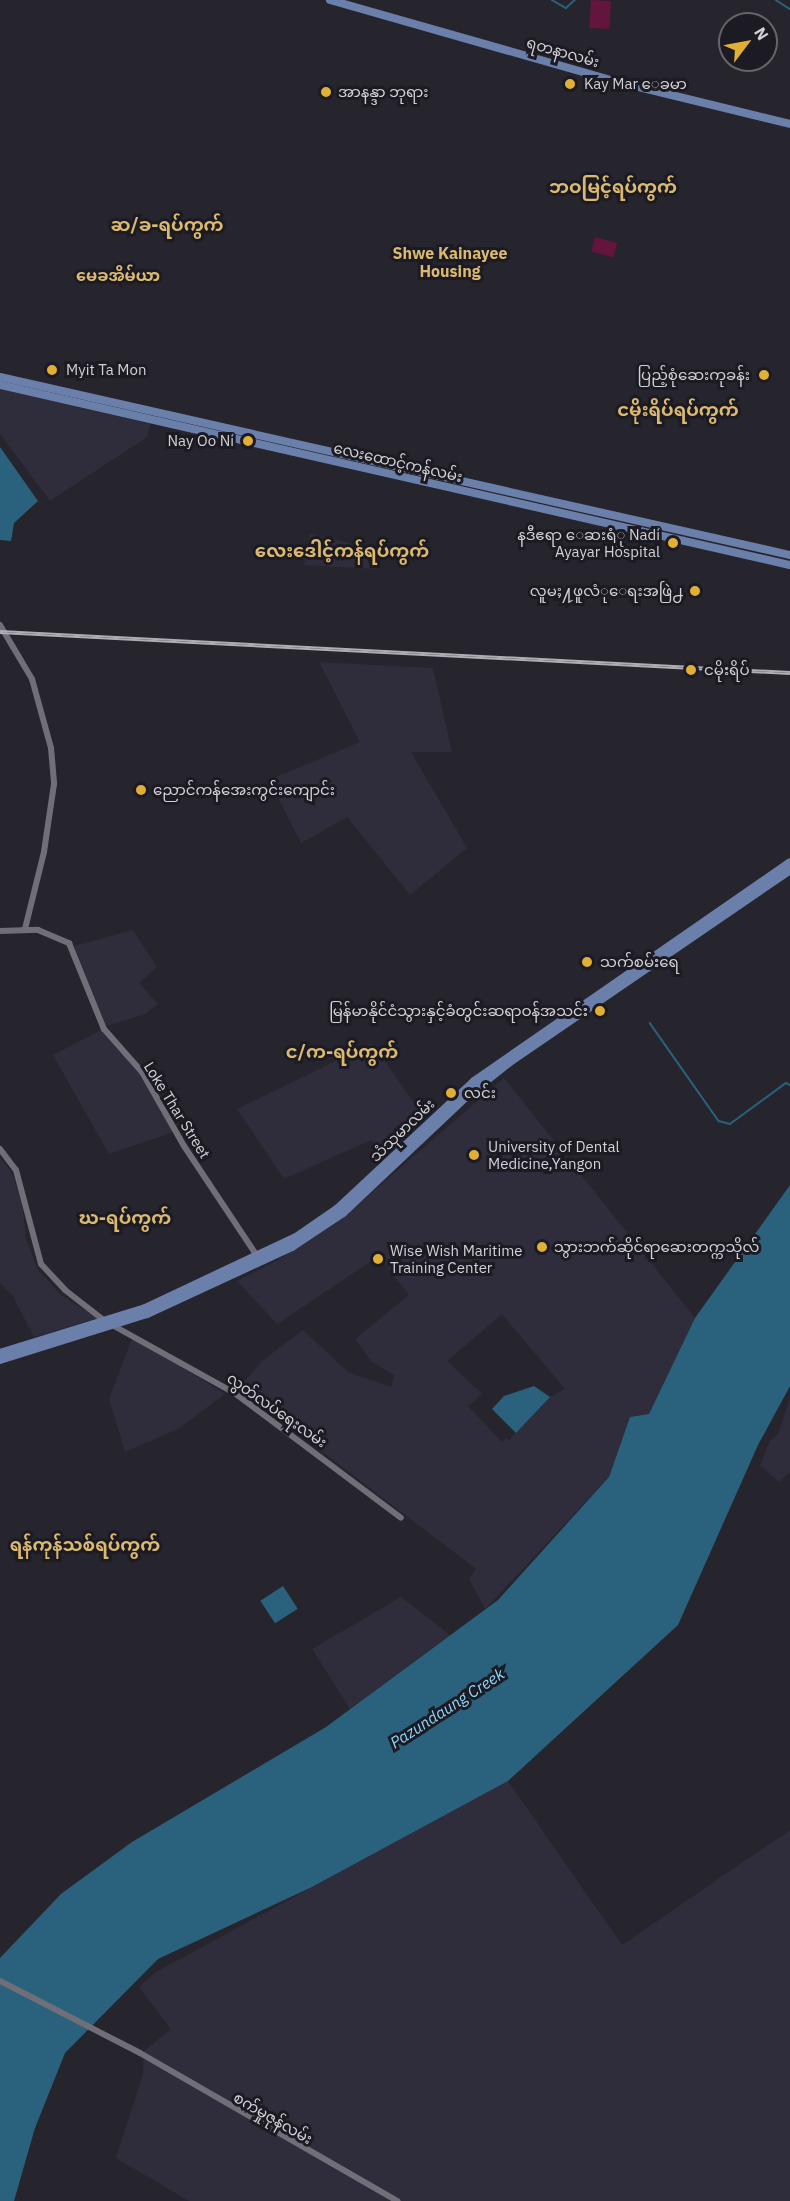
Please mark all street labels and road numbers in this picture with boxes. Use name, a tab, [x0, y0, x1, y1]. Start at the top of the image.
street label: ရတနာလမ်း	[525, 33, 601, 71]
street label: လေးထောင့်ကန်လမ်း	[332, 438, 464, 486]
street label: Loke Thar Street	[140, 1058, 214, 1162]
street label: သံသုမာလမ်း	[366, 1095, 438, 1165]
street label: လွတ်လပ်ရေးလမ်း	[224, 1369, 330, 1451]
street label: စက်မှုဇုန်လမ်း	[230, 2088, 316, 2148]

